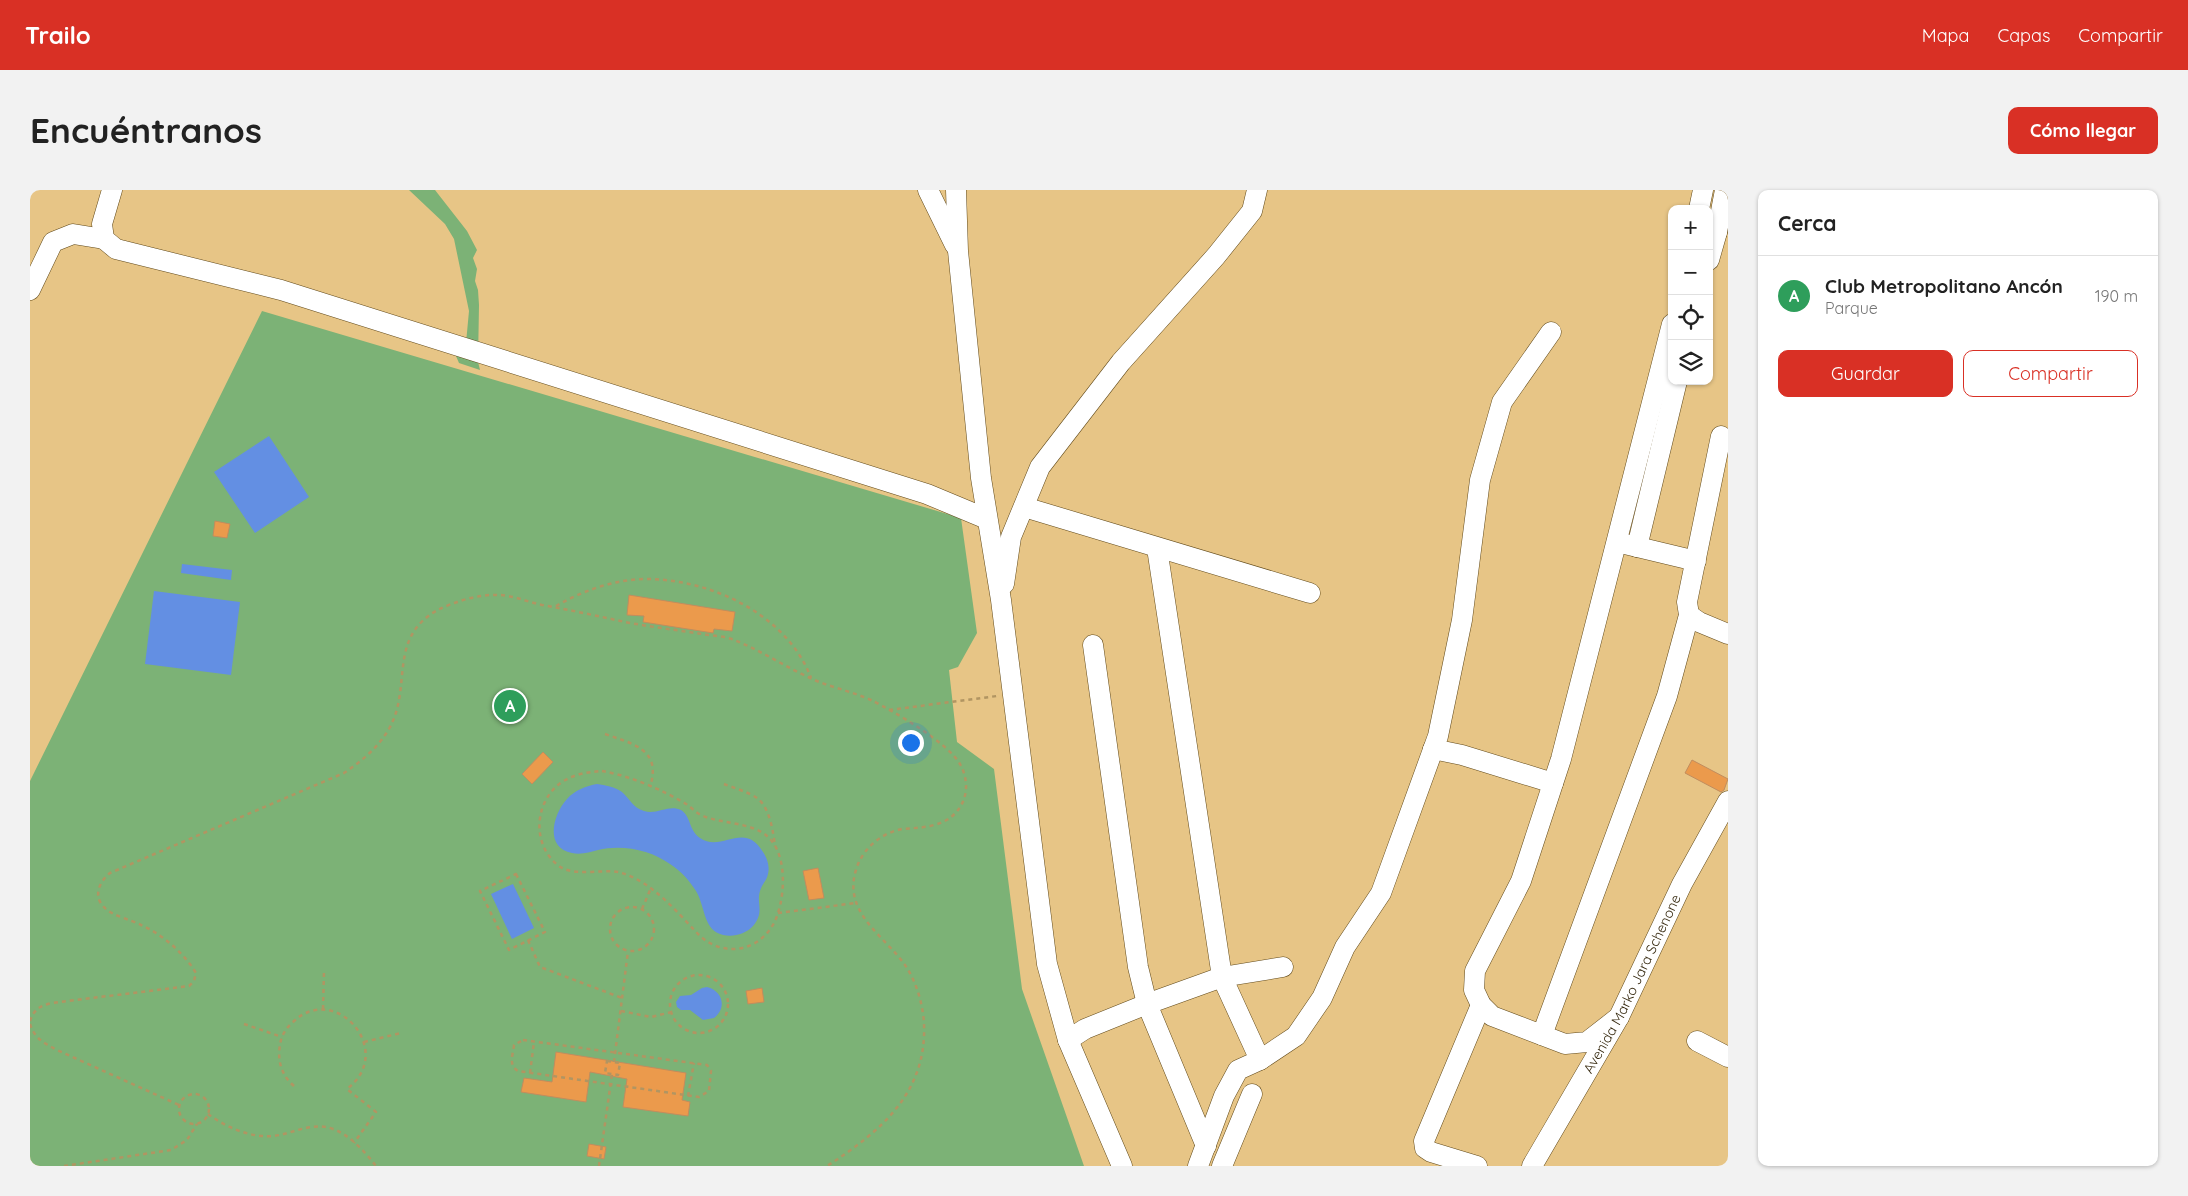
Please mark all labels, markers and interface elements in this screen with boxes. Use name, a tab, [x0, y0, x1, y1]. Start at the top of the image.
text: Trailo	[25, 20, 91, 50]
text: Mapa	[1922, 24, 1969, 47]
text: Capas	[1997, 24, 2050, 47]
text: Compartir	[2078, 24, 2163, 47]
button: Cómo llegar	[2008, 107, 2158, 154]
text: Encuéntranos	[30, 108, 262, 152]
map controls	[1668, 205, 1713, 385]
button: +	[1668, 205, 1713, 250]
text: Cerca	[1778, 210, 1836, 236]
button: −	[1668, 250, 1713, 295]
text: Club Metropolitano Ancón	[1825, 274, 2063, 298]
text: A	[1789, 286, 1799, 306]
text: 190 m	[2095, 286, 2138, 306]
button: locate	[1668, 295, 1713, 340]
text: Parque	[1825, 298, 1878, 318]
button: layers	[1668, 340, 1713, 385]
button: Guardar	[1778, 350, 1953, 397]
button: Compartir	[1963, 350, 2138, 397]
pin: A	[494, 687, 526, 725]
your location	[898, 730, 924, 756]
street label: Avenida Marko Jara Schenone	[1579, 891, 1685, 1077]

